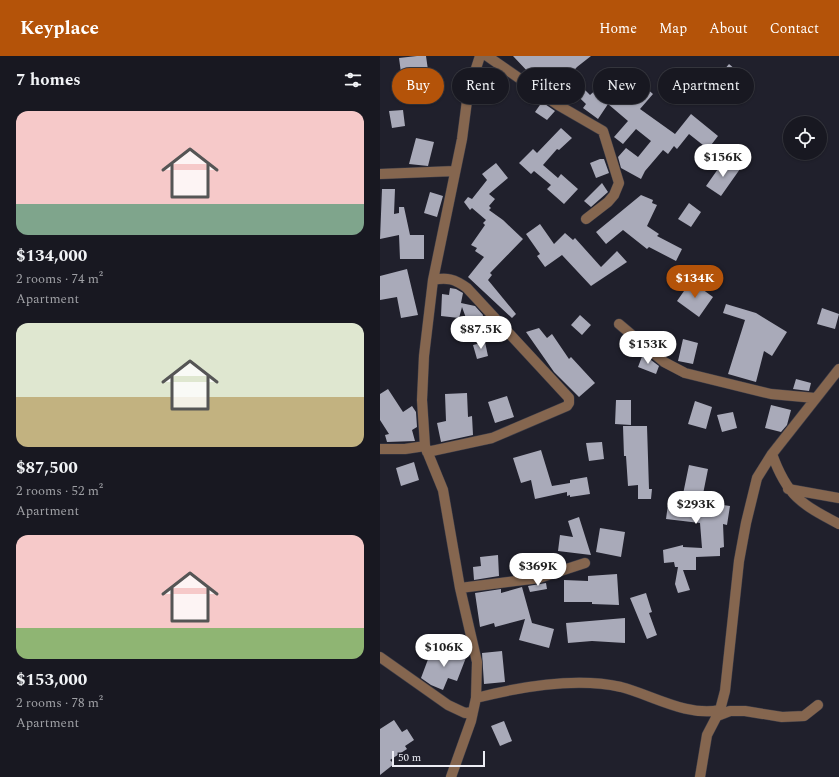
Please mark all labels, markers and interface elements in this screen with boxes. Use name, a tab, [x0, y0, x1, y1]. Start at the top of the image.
text: Keyplace	[20, 14, 99, 43]
text: Home	[599, 18, 637, 39]
text: Map	[659, 18, 687, 39]
text: About	[709, 18, 748, 39]
text: Contact	[770, 18, 819, 39]
text: 7 homes	[16, 67, 81, 93]
chip: Buy	[392, 68, 444, 104]
chip: Rent	[452, 68, 509, 104]
chip: Filters	[517, 68, 585, 104]
chip: New	[593, 68, 650, 104]
chip: Apartment	[658, 68, 754, 104]
icon: filters	[342, 69, 364, 91]
map controls	[783, 116, 827, 160]
button: locate	[783, 116, 827, 160]
icon: home	[154, 137, 226, 209]
pin: $156K	[695, 144, 751, 178]
text: $156K	[703, 147, 743, 167]
text: $134,000	[16, 243, 87, 269]
pin: $134K	[667, 265, 723, 299]
text: $134K	[675, 268, 715, 288]
text: 2 rooms · 74 m²	[16, 269, 103, 289]
text: Apartment	[16, 289, 79, 309]
pin: $87.5K	[448, 316, 514, 350]
text: $87.5K	[460, 319, 502, 339]
pin: $153K	[620, 331, 676, 365]
text: $153K	[628, 334, 668, 354]
icon: home	[154, 349, 226, 421]
text: $87,500	[16, 455, 78, 481]
text: 2 rooms · 52 m²	[16, 481, 103, 501]
pin: $293K	[668, 491, 724, 525]
text: $293K	[676, 494, 716, 514]
text: Apartment	[16, 501, 79, 521]
pin: $369K	[510, 553, 566, 587]
text: $369K	[518, 556, 558, 576]
icon: home	[154, 561, 226, 633]
pin: $106K	[416, 634, 472, 668]
text: $106K	[424, 637, 464, 657]
text: $153,000	[16, 667, 87, 693]
text: 2 rooms · 78 m²	[16, 693, 103, 713]
text: Apartment	[16, 713, 79, 733]
scale bar	[392, 749, 485, 768]
text: 50 m	[398, 749, 421, 766]

